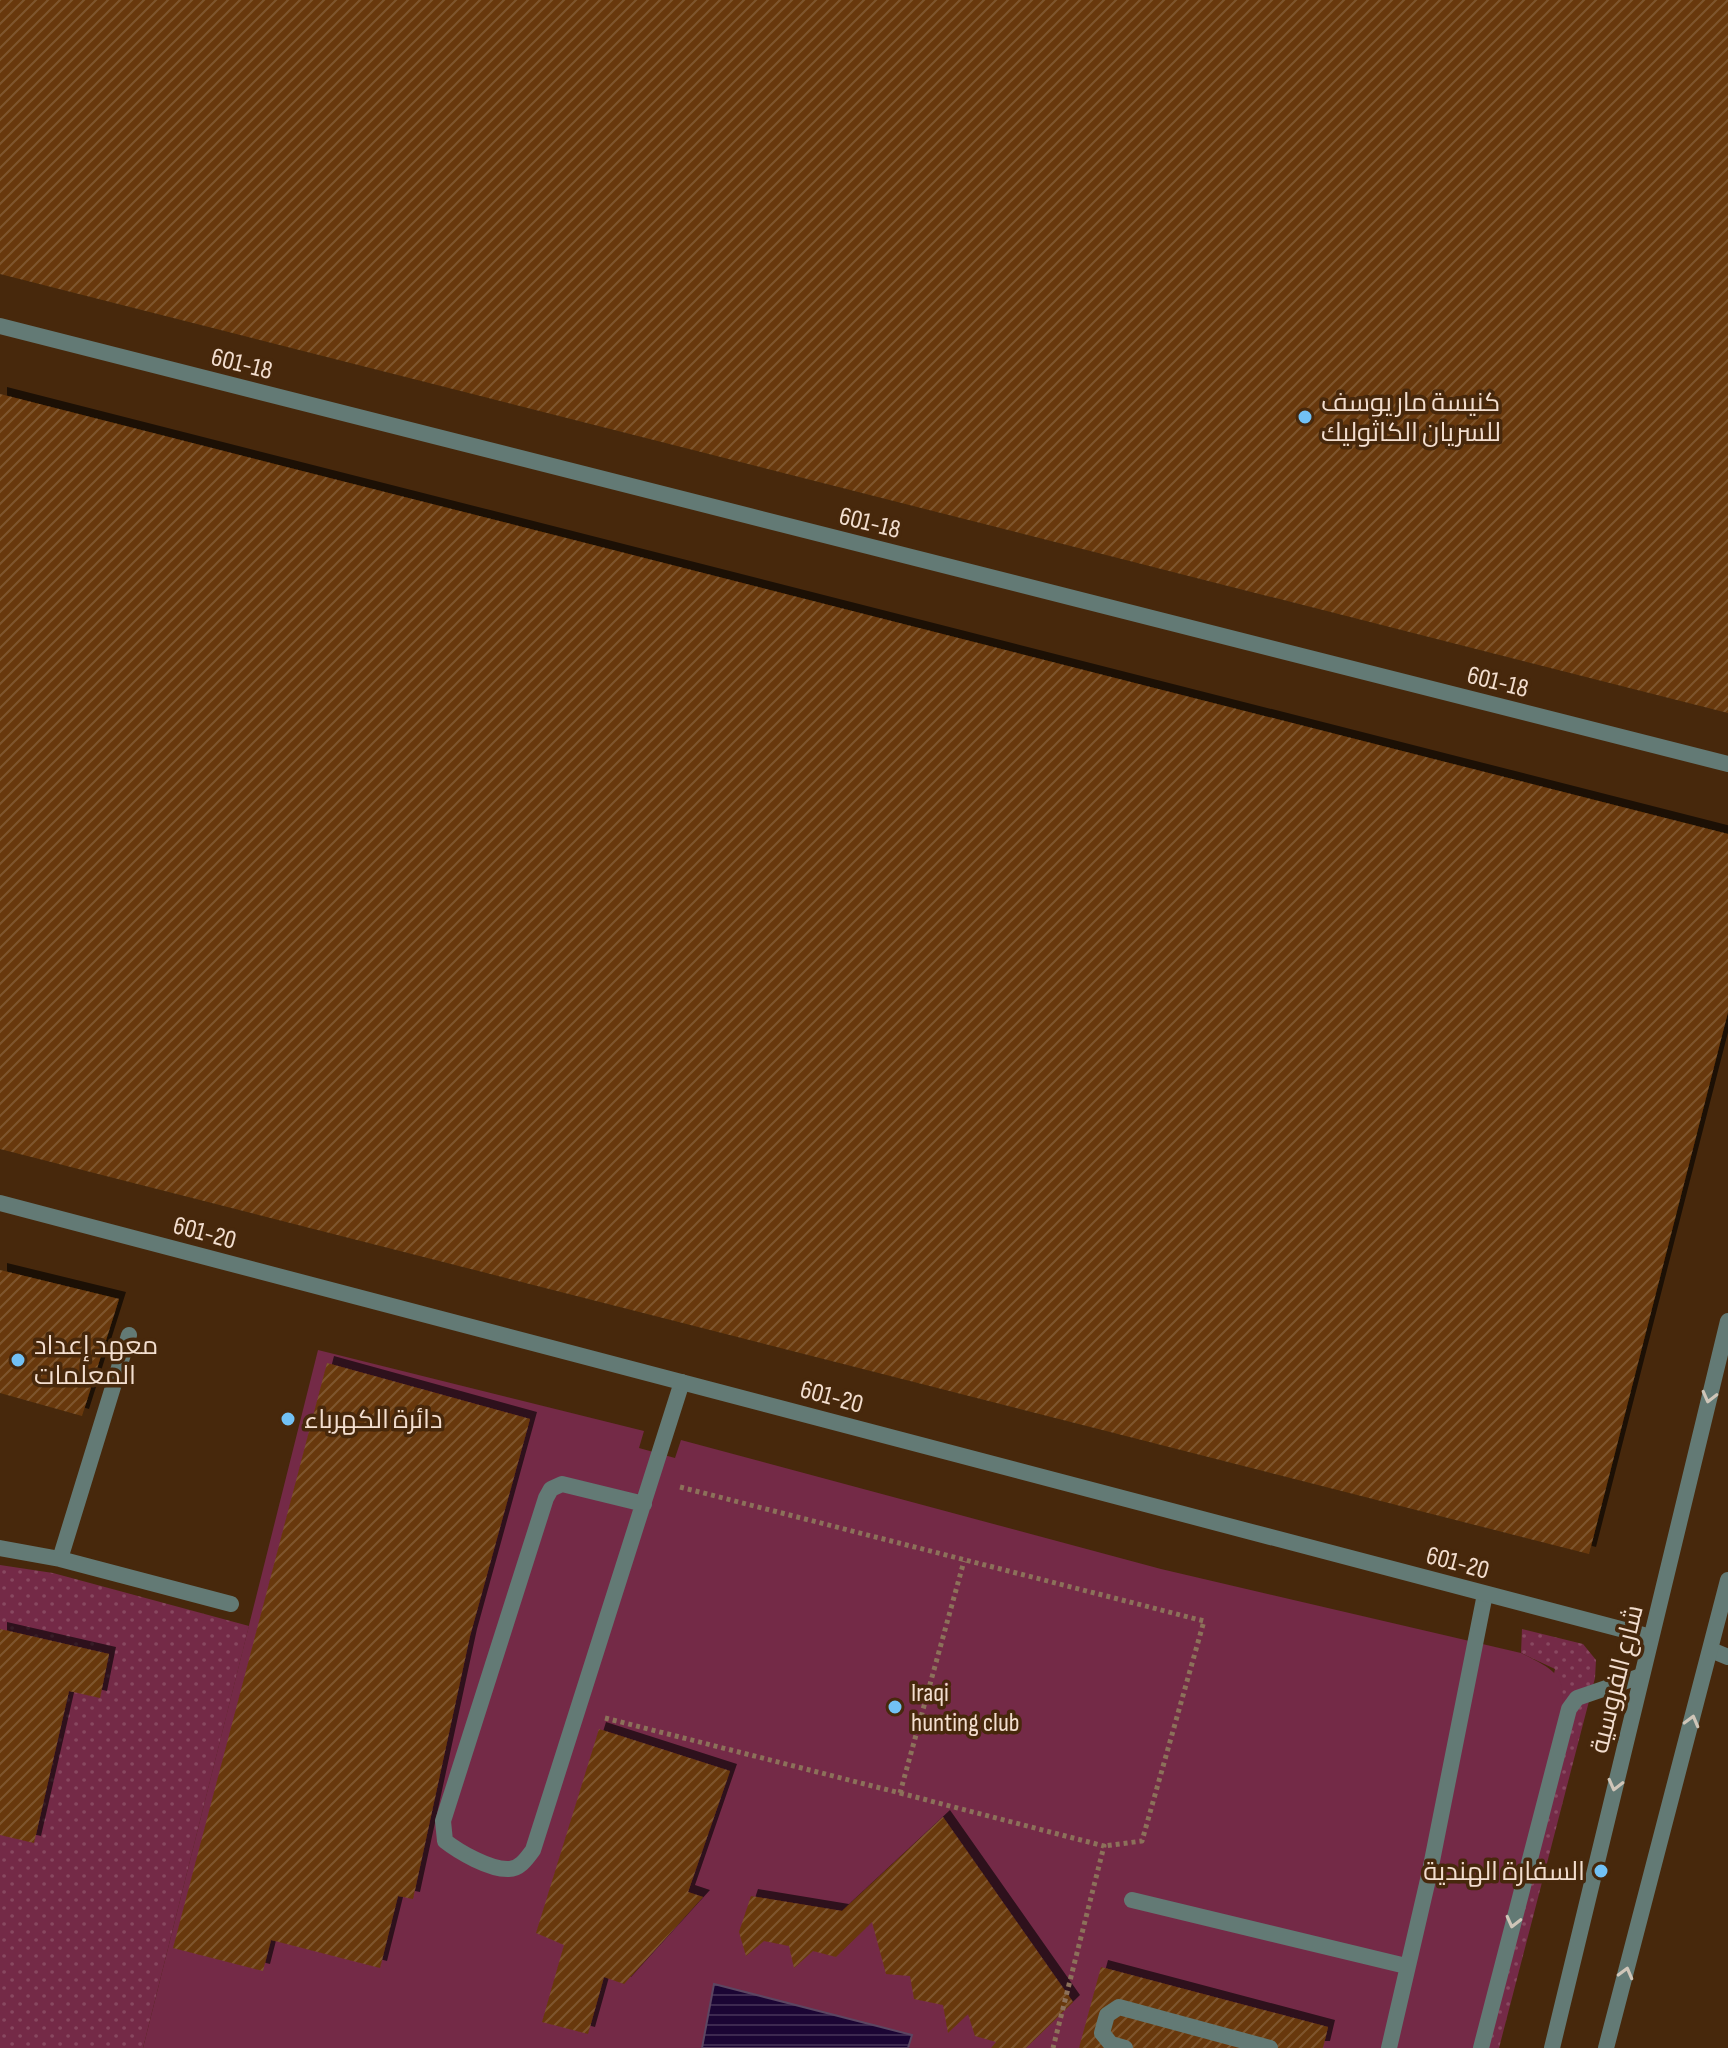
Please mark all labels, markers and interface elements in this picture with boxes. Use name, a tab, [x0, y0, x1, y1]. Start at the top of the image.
street label: 601-18	[208, 342, 276, 387]
place label: كنيسة مار يوسف للسريان الكاثوليك	[1321, 388, 1501, 449]
marker: كنيسة مار يوسف للسريان الكاثوليك	[1296, 408, 1314, 426]
street label: 601-18	[836, 501, 904, 546]
street label: 601-18	[1464, 660, 1532, 705]
street label: 601-20	[170, 1210, 240, 1257]
place label: معهد إعداد المعلمات	[34, 1331, 158, 1392]
marker: معهد إعداد المعلمات	[9, 1351, 27, 1369]
street label: 601-20	[797, 1374, 867, 1421]
one-way arrow	[1702, 1389, 1719, 1403]
place label: دائرة الكهرباء	[304, 1405, 443, 1436]
marker: دائرة الكهرباء	[279, 1410, 297, 1428]
street label: 601-20	[1423, 1540, 1493, 1587]
street label: شارع الفروسية	[1584, 1602, 1651, 1757]
place label: Iraqi hunting club	[911, 1678, 1020, 1739]
marker: Iraqi hunting club	[886, 1698, 904, 1716]
one-way arrow	[1683, 1715, 1699, 1728]
one-way arrow	[1607, 1778, 1624, 1792]
place label: السفارة الهندية	[1423, 1857, 1585, 1888]
marker: السفارة الهندية	[1592, 1862, 1610, 1880]
one-way arrow	[1506, 1915, 1523, 1929]
one-way arrow	[1617, 1966, 1634, 1980]

